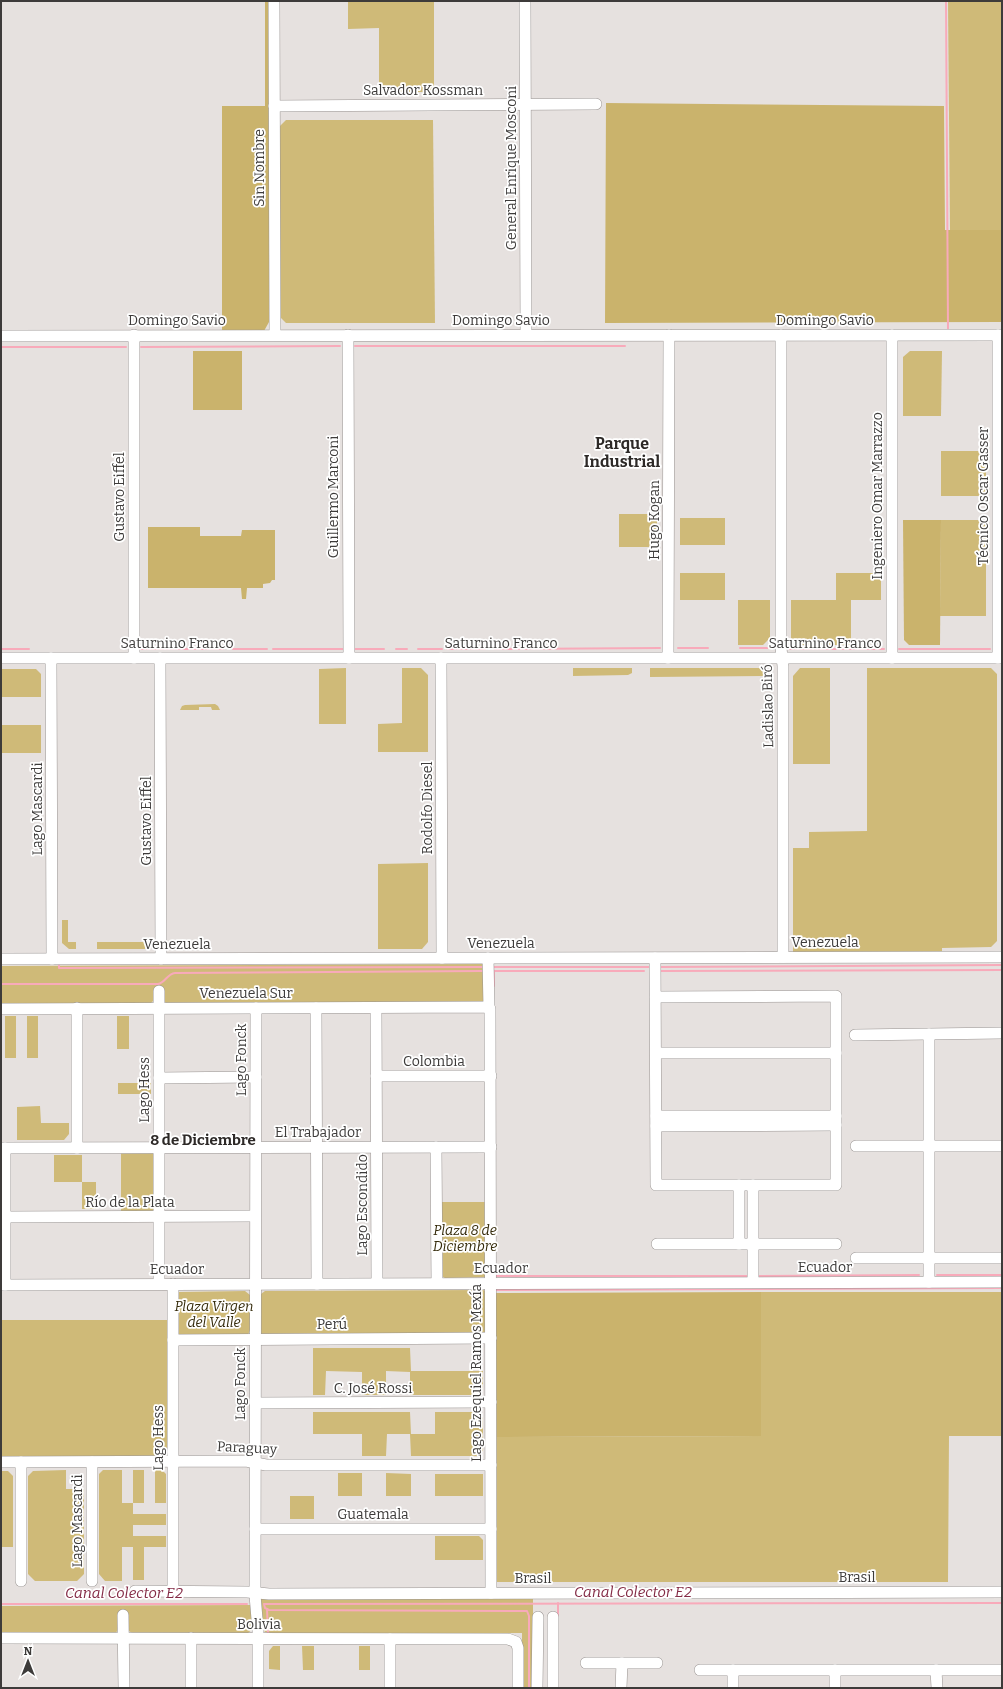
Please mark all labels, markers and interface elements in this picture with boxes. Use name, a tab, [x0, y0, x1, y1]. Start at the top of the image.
street label: Salvador Kossman	[363, 82, 483, 99]
street label: General Enrique Mosconi	[503, 86, 520, 250]
street label: Sin Nombre	[251, 129, 268, 207]
street label: Domingo Savio	[128, 312, 226, 329]
street label: Domingo Savio	[452, 312, 550, 329]
street label: Domingo Savio	[776, 312, 874, 329]
street label: Ingeniero Omar Marrazzo	[869, 412, 886, 580]
street label: Técnico Oscar Gasser	[975, 427, 992, 565]
district label: Parque Industrial	[584, 434, 660, 471]
street label: Guillermo Marconi	[325, 436, 342, 558]
street label: Gustavo Eiffel	[111, 452, 128, 542]
street label: Hugo Kogan	[646, 480, 663, 560]
street label: Saturnino Franco	[120, 635, 234, 652]
street label: Saturnino Franco	[444, 635, 558, 652]
street label: Saturnino Franco	[768, 635, 882, 652]
street label: Ladislao Biró	[759, 664, 777, 748]
street label: Lago Mascardi	[29, 762, 46, 856]
street label: Rodolfo Diesel	[419, 762, 436, 854]
street label: Gustavo Eiffel	[138, 776, 155, 866]
street label: Venezuela	[791, 934, 859, 951]
street label: Venezuela	[467, 935, 535, 952]
street label: Venezuela	[143, 936, 211, 953]
street label: Venezuela Sur	[199, 985, 293, 1002]
street label: Lago Fonck	[233, 1024, 250, 1096]
street label: Colombia	[403, 1053, 465, 1070]
street label: Lago Hess	[136, 1057, 153, 1123]
street label: El Trabajador	[275, 1124, 361, 1141]
district label: 8 de Diciembre	[150, 1131, 256, 1149]
street label: Lago Escondido	[354, 1154, 371, 1256]
street label: Río de la Plata	[85, 1194, 175, 1211]
park label: Plaza 8 de Diciembre	[433, 1222, 497, 1255]
street label: Ecuador	[798, 1259, 852, 1276]
street label: Ecuador	[474, 1260, 528, 1277]
street label: Ecuador	[150, 1261, 204, 1278]
street label: Lago Ezequiel Ramos Mexía	[468, 1284, 485, 1462]
park label: Plaza Virgen del Valle	[174, 1298, 254, 1331]
street label: Perú	[317, 1316, 348, 1333]
street label: Lago Fonck	[232, 1348, 249, 1420]
street label: C. José Rossi	[334, 1380, 412, 1397]
street label: Lago Hess	[150, 1405, 167, 1471]
street label: Paraguay	[216, 1438, 278, 1458]
street label: Lago Mascardi	[69, 1474, 86, 1568]
street label: Guatemala	[337, 1506, 409, 1523]
street label: Brasil	[838, 1569, 876, 1586]
street label: Brasil	[514, 1570, 552, 1587]
water label: Canal Colector E2	[574, 1583, 692, 1601]
water label: Canal Colector E2	[65, 1584, 183, 1602]
street label: Bolivia	[237, 1616, 281, 1633]
north arrow	[8, 1641, 48, 1681]
text: N	[24, 1645, 33, 1658]

